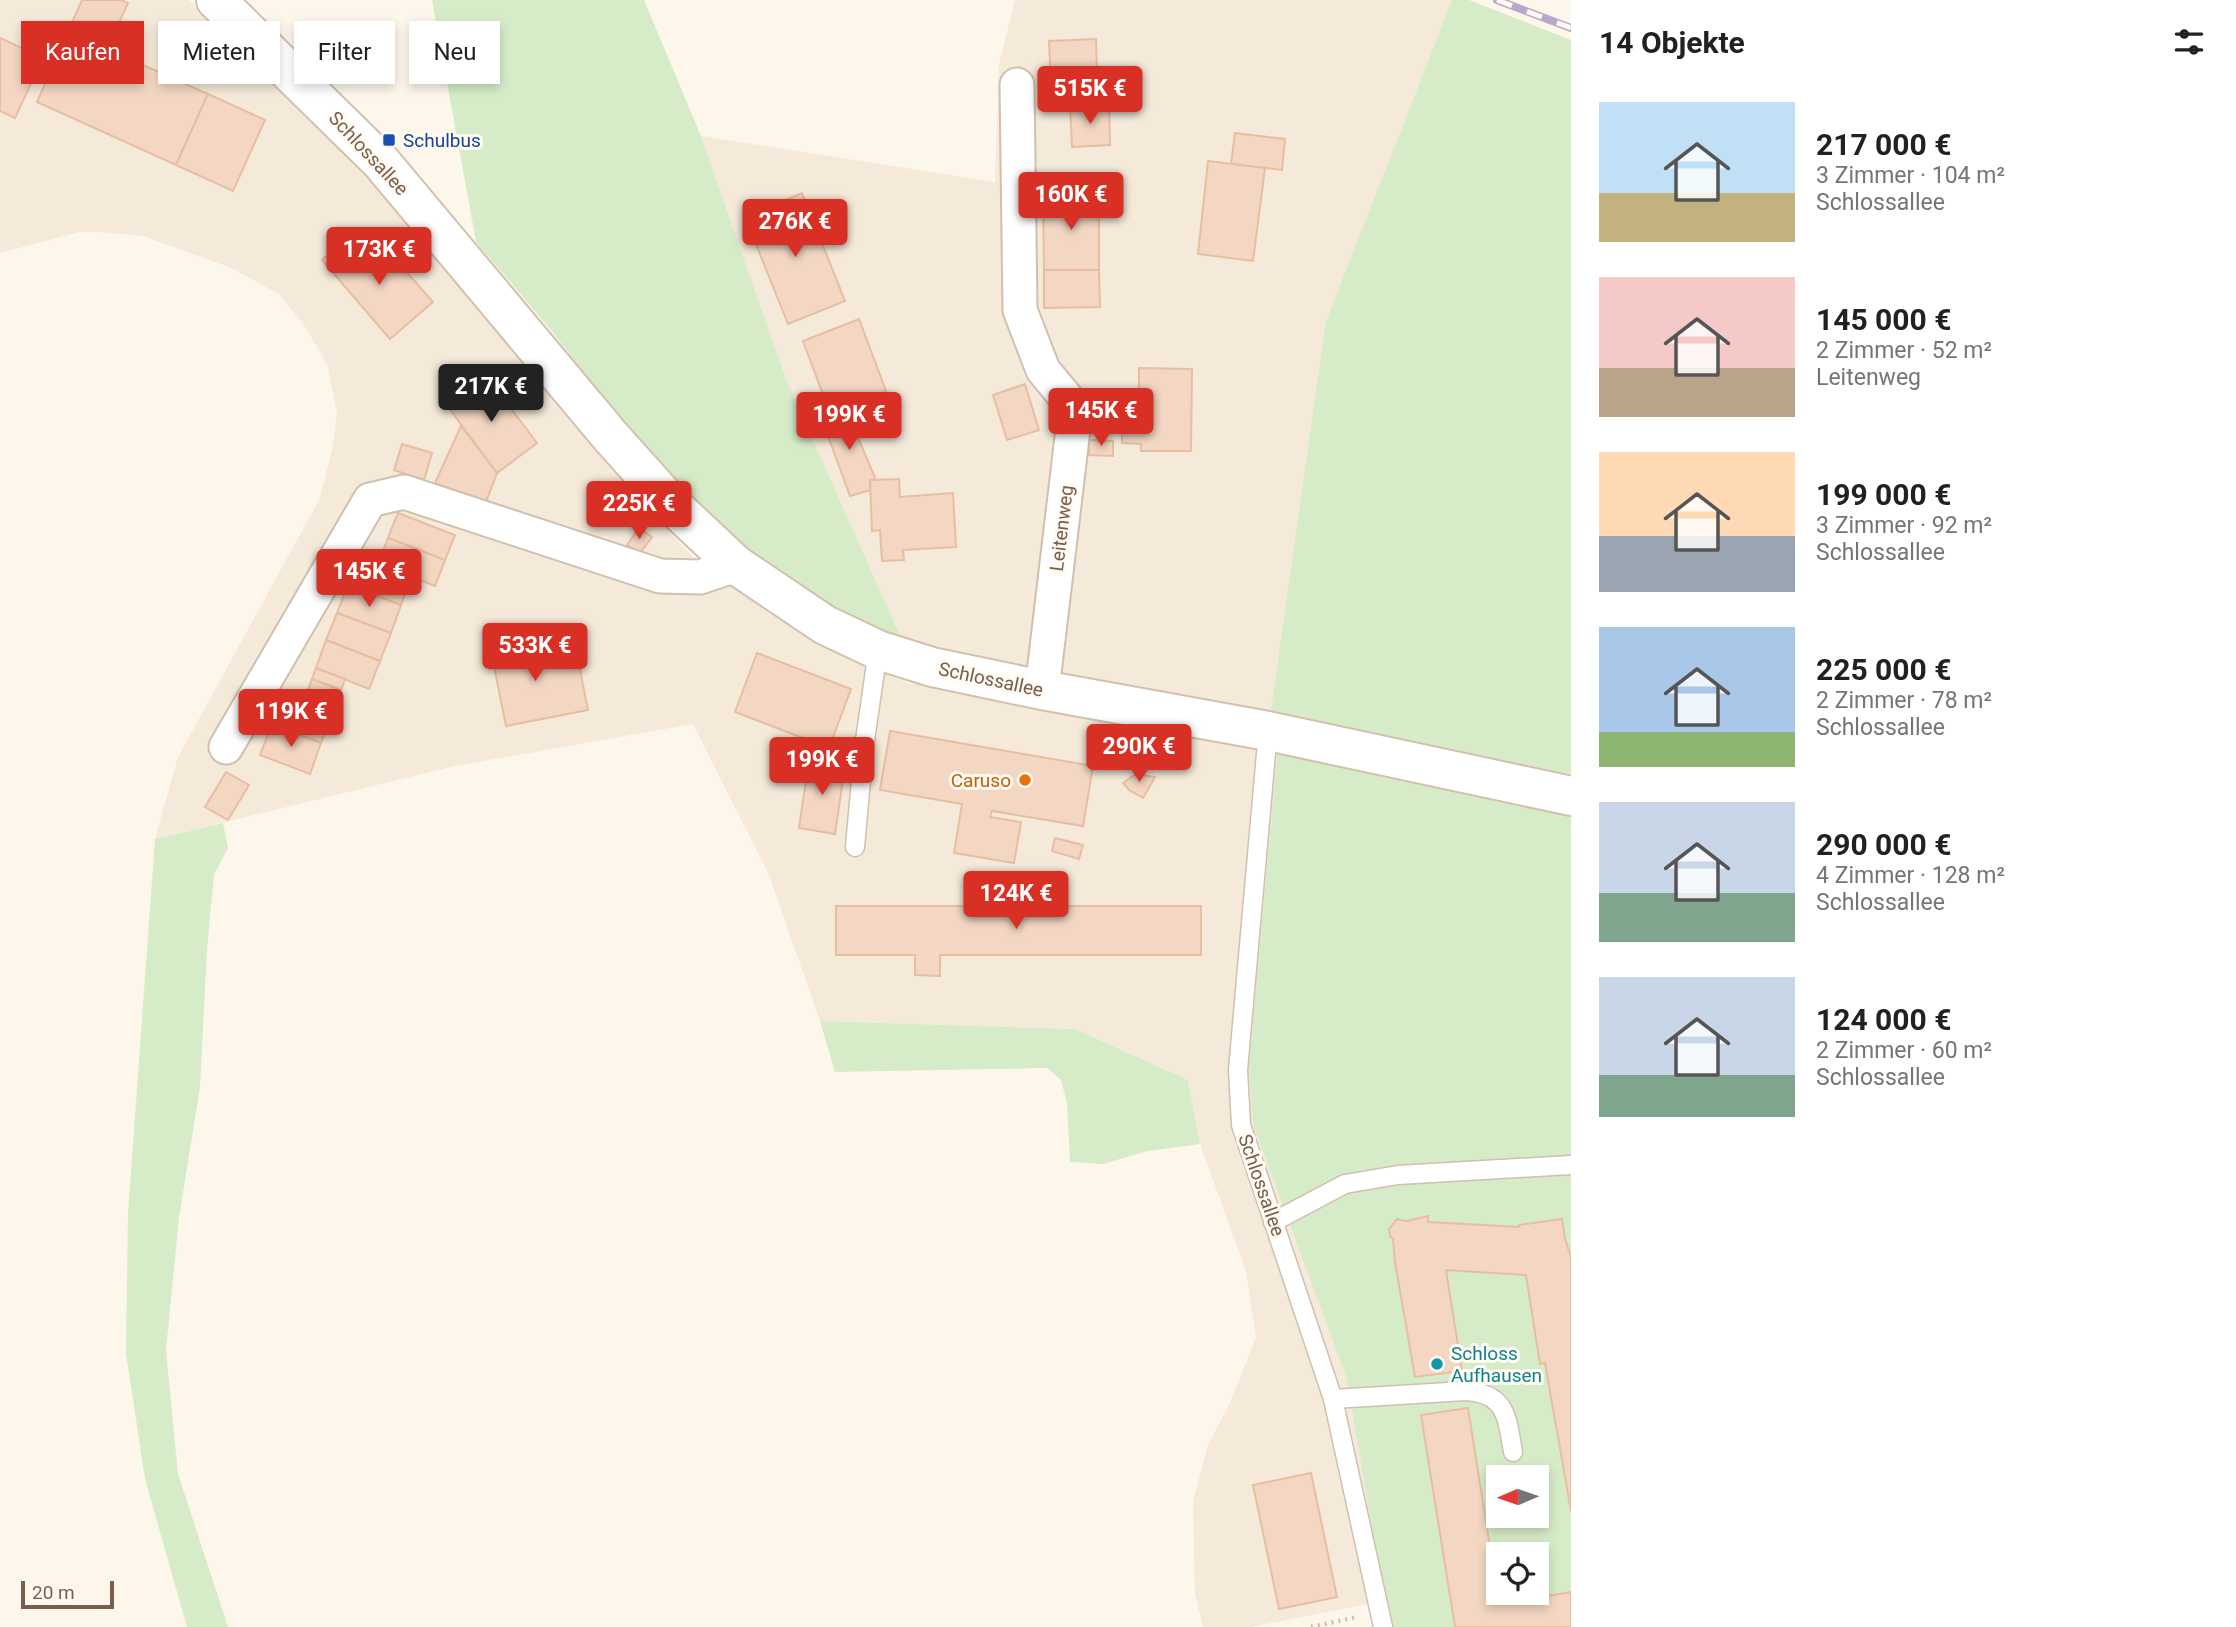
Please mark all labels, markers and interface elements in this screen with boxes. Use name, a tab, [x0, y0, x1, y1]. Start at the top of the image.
chip: Kaufen	[21, 21, 144, 84]
chip: Mieten	[158, 21, 280, 84]
chip: Filter	[294, 21, 395, 84]
chip: Neu	[409, 21, 500, 84]
icon: filters	[2170, 23, 2208, 61]
text: 14 Objekte	[1599, 25, 1745, 60]
pin: 515K €	[1033, 66, 1147, 126]
text: 515K €	[1053, 75, 1127, 102]
street label: Schlossallee	[324, 107, 413, 200]
text: 217 000 €	[1816, 127, 1951, 162]
place label: Schulbus	[403, 129, 481, 152]
icon: home	[1655, 130, 1739, 214]
marker: Schulbus	[381, 132, 397, 148]
text: 3 Zimmer · 104 m²	[1816, 162, 2005, 189]
pin: 160K €	[1014, 173, 1128, 232]
text: 160K €	[1034, 181, 1108, 208]
text: Schlossallee	[1816, 189, 1945, 216]
pin: 276K €	[738, 200, 852, 259]
text: 276K €	[758, 208, 832, 235]
pin: 173K €	[322, 228, 436, 287]
text: 173K €	[342, 236, 416, 263]
text: 145 000 €	[1816, 302, 1951, 337]
icon: home	[1655, 305, 1739, 389]
text: 2 Zimmer · 52 m²	[1816, 337, 1992, 364]
pin: 217K €	[434, 364, 548, 424]
text: Leitenweg	[1816, 364, 1921, 391]
text: 217K €	[454, 373, 528, 400]
pin: 145K €	[1044, 388, 1158, 448]
pin: 199K €	[792, 392, 906, 452]
text: 145K €	[1064, 397, 1138, 424]
text: 199K €	[812, 401, 886, 428]
text: 199 000 €	[1816, 477, 1951, 512]
icon: home	[1655, 480, 1739, 564]
pin: 225K €	[582, 482, 696, 541]
street label: Leitenweg	[1045, 484, 1078, 573]
text: 225K €	[602, 490, 676, 517]
text: 3 Zimmer · 92 m²	[1816, 512, 1992, 539]
text: Schlossallee	[1816, 539, 1945, 566]
pin: 145K €	[312, 550, 426, 609]
text: 145K €	[332, 558, 406, 585]
pin: 533K €	[478, 624, 592, 683]
text: 533K €	[498, 632, 572, 659]
text: 225 000 €	[1816, 652, 1951, 687]
icon: home	[1655, 655, 1739, 739]
street label: Schlossallee	[936, 657, 1045, 702]
text: 2 Zimmer · 78 m²	[1816, 687, 1992, 714]
pin: 119K €	[234, 690, 348, 749]
text: 119K €	[254, 698, 328, 725]
text: Schlossallee	[1816, 714, 1945, 741]
pin: 290K €	[1082, 724, 1196, 784]
text: 290K €	[1102, 733, 1176, 760]
pin: 199K €	[765, 738, 879, 797]
text: 199K €	[785, 746, 859, 773]
place label: Caruso	[951, 769, 1011, 792]
marker: Caruso	[1017, 772, 1033, 788]
text: 290 000 €	[1816, 827, 1951, 862]
icon: home	[1655, 830, 1739, 914]
text: 4 Zimmer · 128 m²	[1816, 862, 2005, 889]
pin: 124K €	[959, 872, 1073, 931]
text: 124K €	[979, 880, 1053, 907]
text: Schlossallee	[1816, 889, 1945, 916]
text: 124 000 €	[1816, 1002, 1951, 1037]
icon: home	[1655, 1005, 1739, 1089]
text: 2 Zimmer · 60 m²	[1816, 1037, 1992, 1064]
text: Schlossallee	[1816, 1064, 1945, 1091]
street label: Schlossallee	[1233, 1131, 1290, 1239]
place label: Schloss Aufhausen	[1451, 1342, 1542, 1387]
marker: Schloss Aufhausen	[1429, 1356, 1445, 1372]
north arrow	[1486, 1465, 1549, 1528]
map controls	[1486, 1465, 1549, 1605]
button: locate	[1486, 1542, 1549, 1605]
scale bar	[21, 1578, 114, 1610]
text: 20 m	[32, 1581, 75, 1604]

